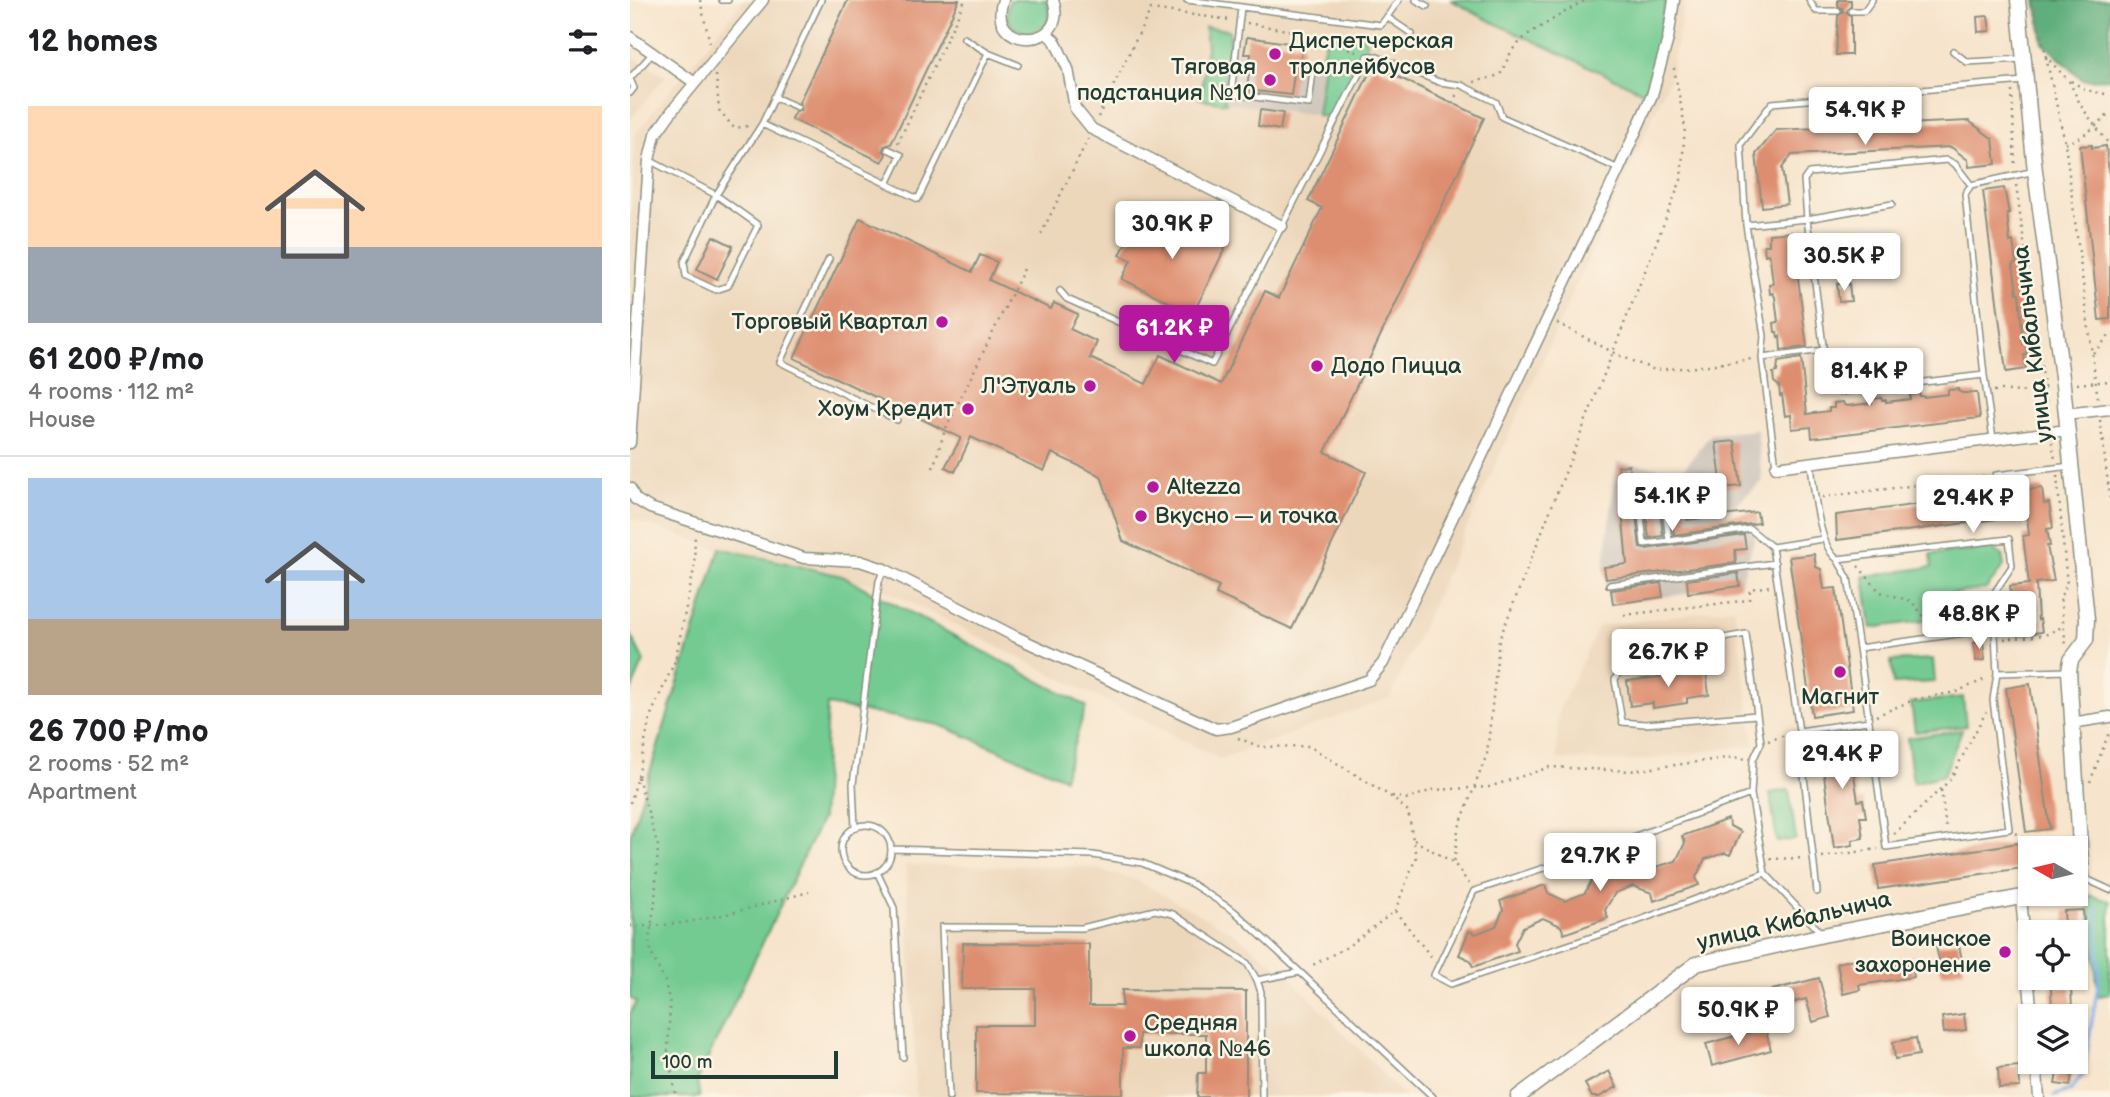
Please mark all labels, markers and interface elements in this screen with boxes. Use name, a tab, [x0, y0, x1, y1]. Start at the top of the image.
icon: filters	[564, 23, 602, 61]
text: 12 homes	[28, 24, 158, 60]
place label: Диспетчерская троллейбусов	[1289, 27, 1453, 81]
marker: Диспетчерская троллейбусов	[1267, 46, 1283, 62]
place label: Тяговая подстанция №10	[1077, 53, 1256, 107]
marker: Тяговая подстанция №10	[1262, 72, 1278, 88]
pin: 54.9K ₽	[1800, 88, 1930, 147]
text: 54.9K ₽	[1825, 96, 1905, 124]
icon: home	[252, 151, 378, 277]
pin: 30.9K ₽	[1107, 202, 1237, 261]
text: 30.9K ₽	[1131, 210, 1213, 238]
pin: 30.5K ₽	[1779, 233, 1909, 293]
text: 30.5K ₽	[1803, 242, 1885, 270]
street label: улица Кибальчича	[2007, 243, 2059, 444]
pin: 61.2K ₽	[1109, 306, 1239, 365]
place label: Торговый Квартал	[731, 308, 928, 336]
marker: Торговый Квартал	[934, 314, 950, 330]
text: 61.2K ₽	[1135, 314, 1213, 342]
text: 61 200 ₽/mo	[28, 342, 204, 378]
pin: 81.4K ₽	[1804, 348, 1934, 408]
place label: Додо Пицца	[1331, 352, 1462, 380]
text: 81.4K ₽	[1830, 357, 1908, 385]
marker: Додо Пицца	[1309, 358, 1325, 374]
place label: Л'Этуаль	[980, 372, 1076, 400]
text: 4 rooms · 112 m²	[28, 378, 194, 406]
marker: Л'Этуаль	[1082, 378, 1098, 394]
place label: Хоум Кредит	[818, 395, 954, 423]
marker: Хоум Кредит	[960, 401, 976, 417]
text: House	[28, 406, 95, 434]
place label: Altezza	[1167, 473, 1241, 501]
pin: 54.1K ₽	[1607, 474, 1737, 533]
pin: 29.4K ₽	[1908, 476, 2038, 535]
marker: Altezza	[1145, 479, 1161, 495]
text: 54.1K ₽	[1634, 482, 1710, 510]
text: 29.4K ₽	[1932, 484, 2014, 512]
place label: Вкусно — и точка	[1155, 502, 1338, 530]
marker: Вкусно — и точка	[1133, 508, 1149, 524]
icon: home	[252, 523, 378, 649]
pin: 48.8K ₽	[1914, 592, 2044, 651]
text: 48.8K ₽	[1938, 600, 2020, 628]
pin: 26.7K ₽	[1603, 630, 1733, 689]
text: 26.7K ₽	[1628, 638, 1708, 666]
marker: Магнит	[1832, 664, 1848, 680]
place label: Магнит	[1801, 683, 1879, 711]
text: 26 700 ₽/mo	[28, 714, 208, 750]
pin: 29.4K ₽	[1777, 732, 1907, 791]
text: 29.4K ₽	[1801, 740, 1883, 768]
text: 2 rooms · 52 m²	[28, 750, 189, 778]
text: Apartment	[28, 778, 137, 806]
pin: 29.7K ₽	[1535, 834, 1665, 893]
north arrow	[2018, 836, 2088, 906]
map controls	[2018, 836, 2088, 1074]
text: 29.7K ₽	[1560, 842, 1640, 870]
street label: улица Кибальчича	[1694, 885, 1894, 957]
button: locate	[2018, 920, 2088, 990]
place label: Воинское захоронение	[1855, 925, 1991, 979]
marker: Воинское захоронение	[1997, 944, 2013, 960]
pin: 50.9K ₽	[1673, 988, 1803, 1047]
text: 50.9K ₽	[1697, 996, 1779, 1024]
button: layers	[2018, 1004, 2088, 1074]
place label: Средняя школа №46	[1144, 1009, 1271, 1063]
marker: Средняя школа №46	[1122, 1028, 1138, 1044]
scale bar	[651, 1048, 838, 1080]
text: 100 m	[662, 1051, 713, 1074]

